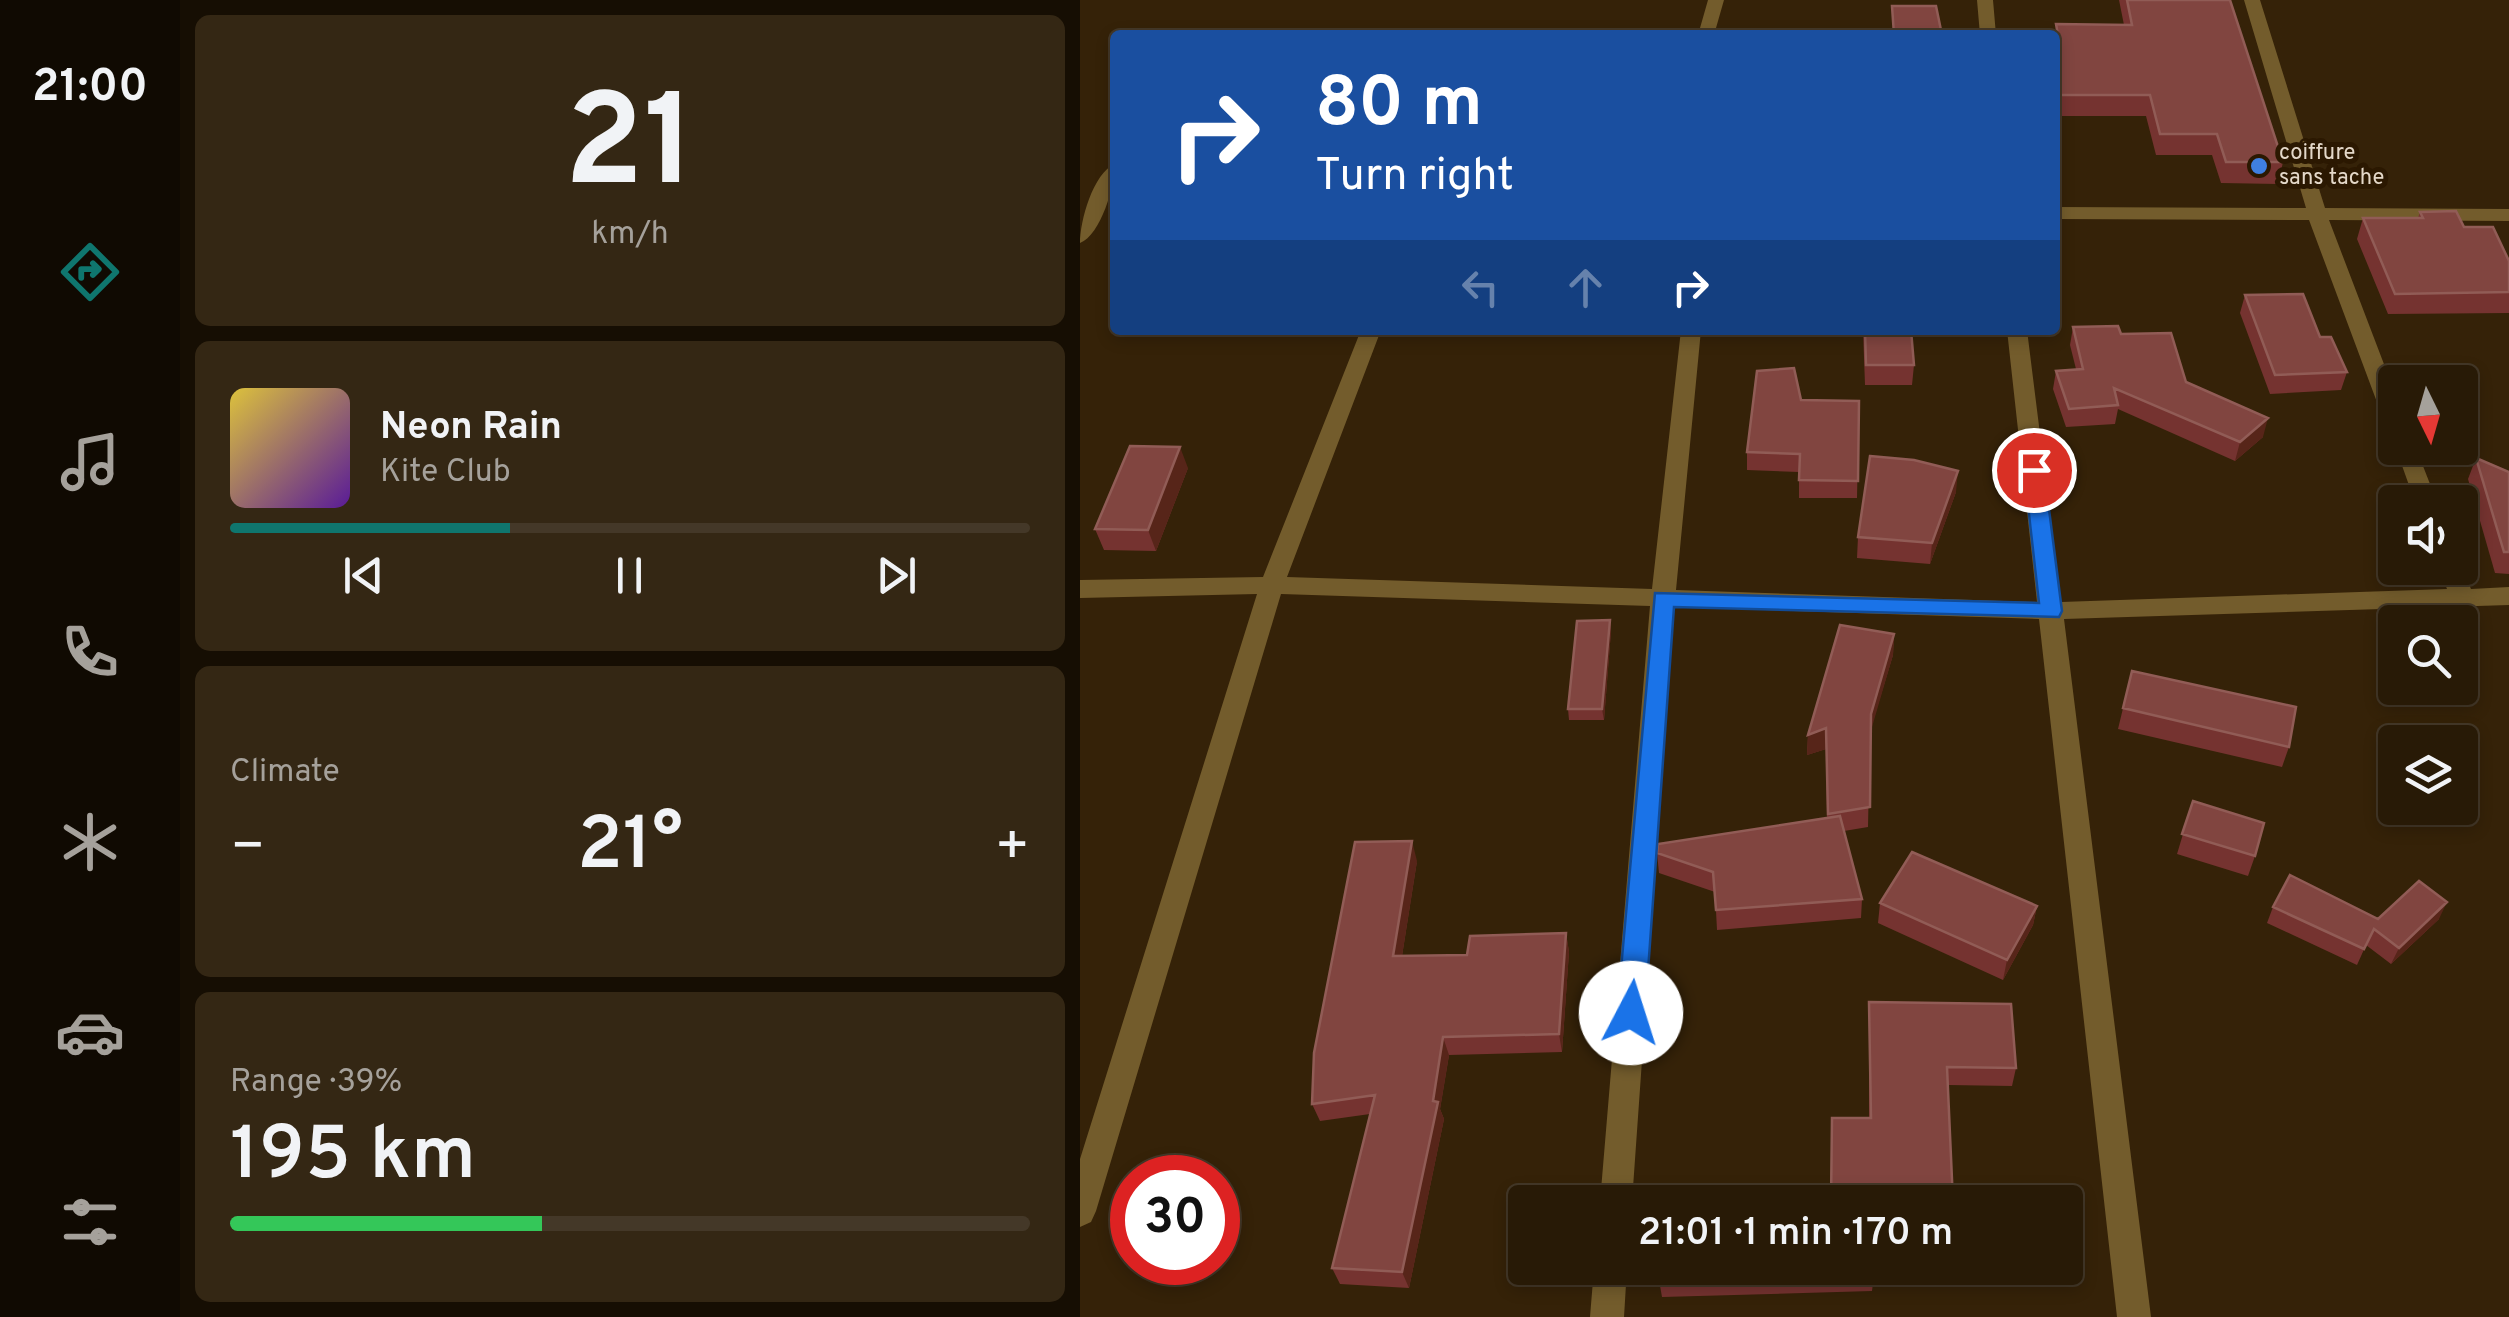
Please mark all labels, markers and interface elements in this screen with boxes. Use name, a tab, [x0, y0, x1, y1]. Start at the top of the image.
text: 21:00	[32, 60, 148, 117]
text: 80 m	[1315, 62, 1483, 151]
text: 21	[564, 67, 696, 232]
icon: right	[1150, 70, 1280, 200]
place label: coiffure sans tache	[2279, 140, 2384, 192]
text: Turn right	[1315, 149, 1514, 206]
marker: coiffure sans tache	[2248, 155, 2270, 177]
text: km/h	[591, 215, 669, 255]
icon: directions	[55, 237, 125, 307]
icon: left	[1453, 260, 1508, 315]
icon: ahead	[1558, 260, 1613, 315]
icon: right	[1663, 260, 1718, 315]
north arrow	[2378, 365, 2478, 465]
map controls	[2378, 365, 2478, 825]
text: Neon Rain	[380, 404, 562, 453]
icon: music	[55, 427, 125, 497]
pin	[1992, 428, 2077, 513]
icon: arrive	[2007, 443, 2062, 498]
text: Kite Club	[380, 453, 511, 493]
button: sound	[2378, 485, 2478, 585]
icon: previous	[336, 548, 391, 603]
icon: pause	[602, 548, 657, 603]
icon: next	[869, 548, 924, 603]
button: search	[2378, 605, 2478, 705]
icon: phone	[55, 617, 125, 687]
button: layers	[2378, 725, 2478, 825]
text: Climate	[230, 753, 340, 793]
text: 21°	[577, 801, 683, 896]
icon: climate	[55, 807, 125, 877]
text: −	[230, 814, 265, 884]
text: +	[995, 814, 1030, 884]
position arrow	[1579, 961, 1683, 1065]
icon: car	[55, 997, 125, 1067]
text: Range · 39%	[230, 1063, 402, 1103]
text: 195 km	[230, 1111, 476, 1206]
speed limit sign: 30	[1110, 1155, 1240, 1285]
icon: filters	[55, 1187, 125, 1257]
text: 21:01 · 1 min · 170 m	[1638, 1210, 1953, 1259]

